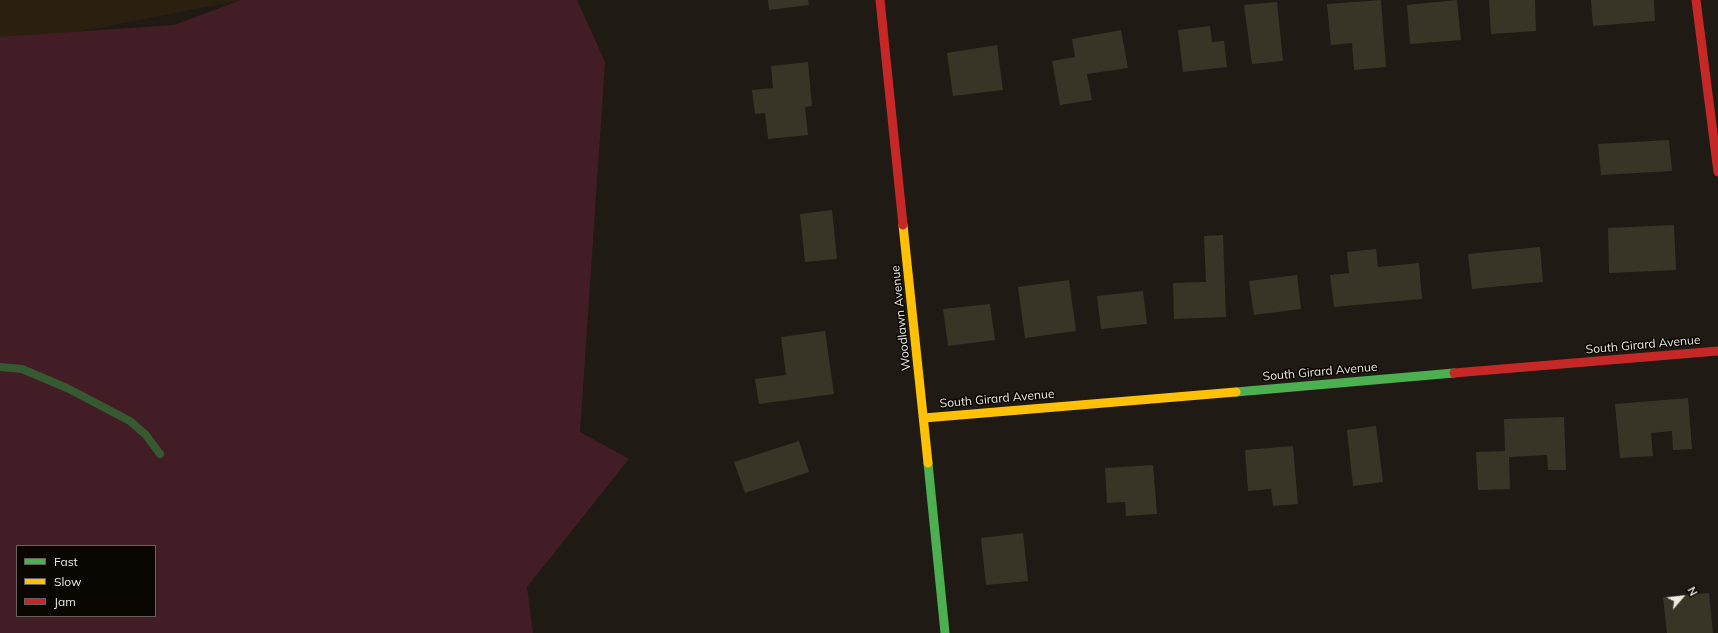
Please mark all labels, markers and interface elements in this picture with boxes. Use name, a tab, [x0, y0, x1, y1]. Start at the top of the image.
street label: Woodlawn Avenue	[888, 265, 914, 371]
street label: South Girard Avenue	[1585, 333, 1701, 357]
street label: South Girard Avenue	[1262, 360, 1378, 384]
street label: South Girard Avenue	[939, 387, 1055, 411]
legend	[16, 545, 156, 617]
text: Fast	[54, 554, 78, 569]
text: Slow	[54, 574, 82, 589]
north arrow	[1662, 577, 1702, 617]
text: N	[1684, 584, 1701, 598]
text: Jam	[54, 594, 76, 609]

